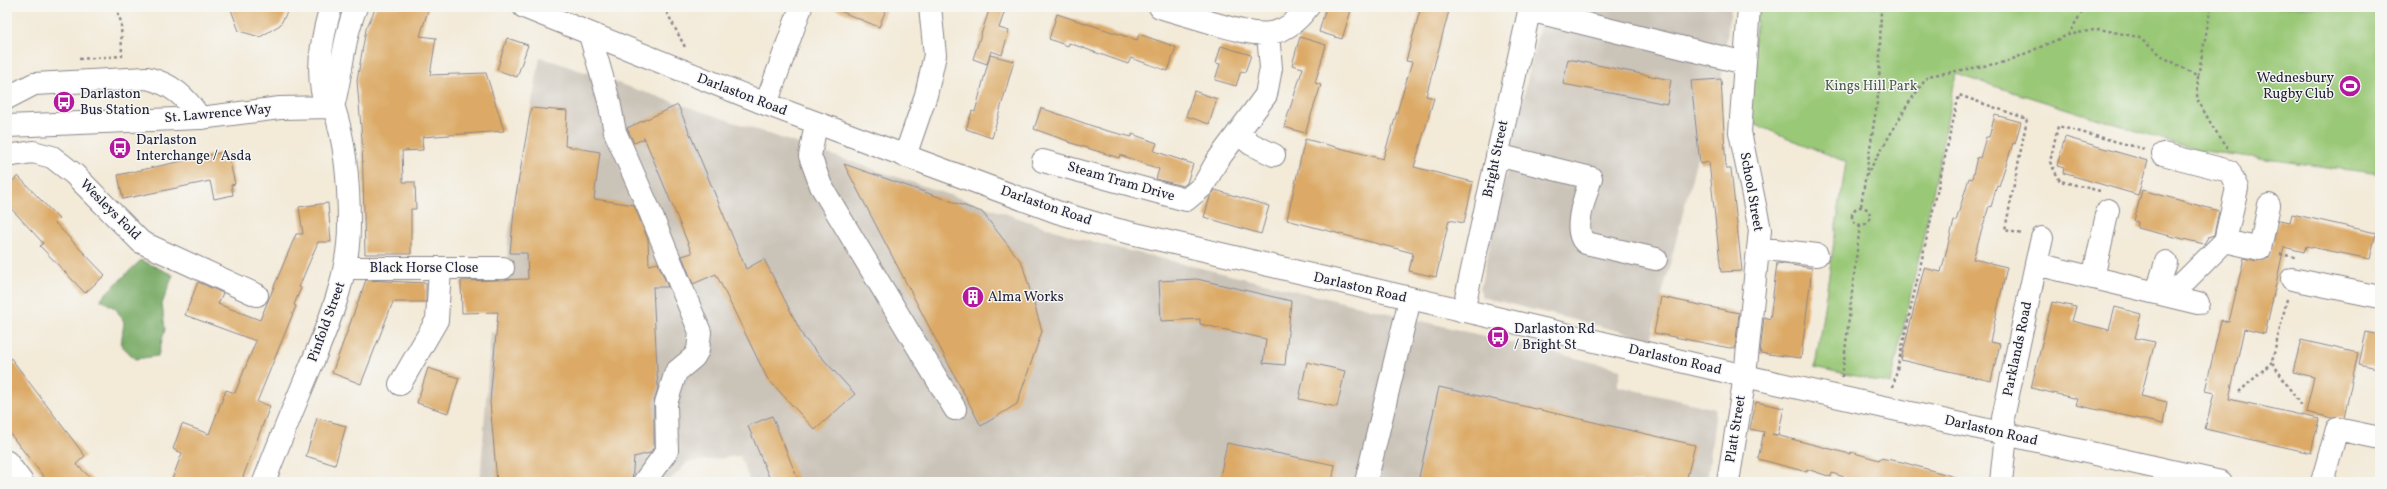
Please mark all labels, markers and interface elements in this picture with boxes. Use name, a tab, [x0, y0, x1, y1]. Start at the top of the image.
street label: Darlaston Road	[694, 69, 790, 121]
place label: Wednesbury Rugby Club	[2257, 69, 2334, 104]
sports icon: Wednesbury Rugby Club	[2337, 73, 2363, 99]
park label: Kings Hill Park	[1825, 77, 1918, 96]
place label: Darlaston Bus Station	[80, 85, 150, 120]
bus stop icon: Darlaston Bus Station	[51, 89, 77, 115]
street label: St. Lawrence Way	[164, 100, 273, 128]
street label: Bright Street	[1479, 118, 1513, 199]
place label: Darlaston Interchange / Asda	[136, 131, 251, 166]
bus stop icon: Darlaston Interchange / Asda	[107, 135, 133, 161]
street label: School Street	[1735, 151, 1767, 233]
street label: Steam Tram Drive	[1065, 158, 1177, 206]
street label: Wesleys Fold	[75, 175, 145, 245]
street label: Darlaston Road	[998, 182, 1094, 231]
street label: Black Horse Close	[370, 259, 479, 278]
street label: Darlaston Road	[1311, 268, 1409, 308]
street label: Pinfold Street	[304, 279, 350, 365]
building icon: Alma Works	[960, 284, 986, 310]
place label: Alma Works	[988, 288, 1064, 307]
street label: Parklands Road	[1999, 300, 2037, 398]
place label: Darlaston Rd / Bright St	[1514, 320, 1595, 355]
bus stop icon: Darlaston Rd / Bright St	[1485, 324, 1511, 350]
street label: Darlaston Road	[1626, 340, 1724, 380]
street label: Platt Street	[1721, 394, 1751, 464]
street label: Darlaston Road	[1942, 411, 2040, 451]

